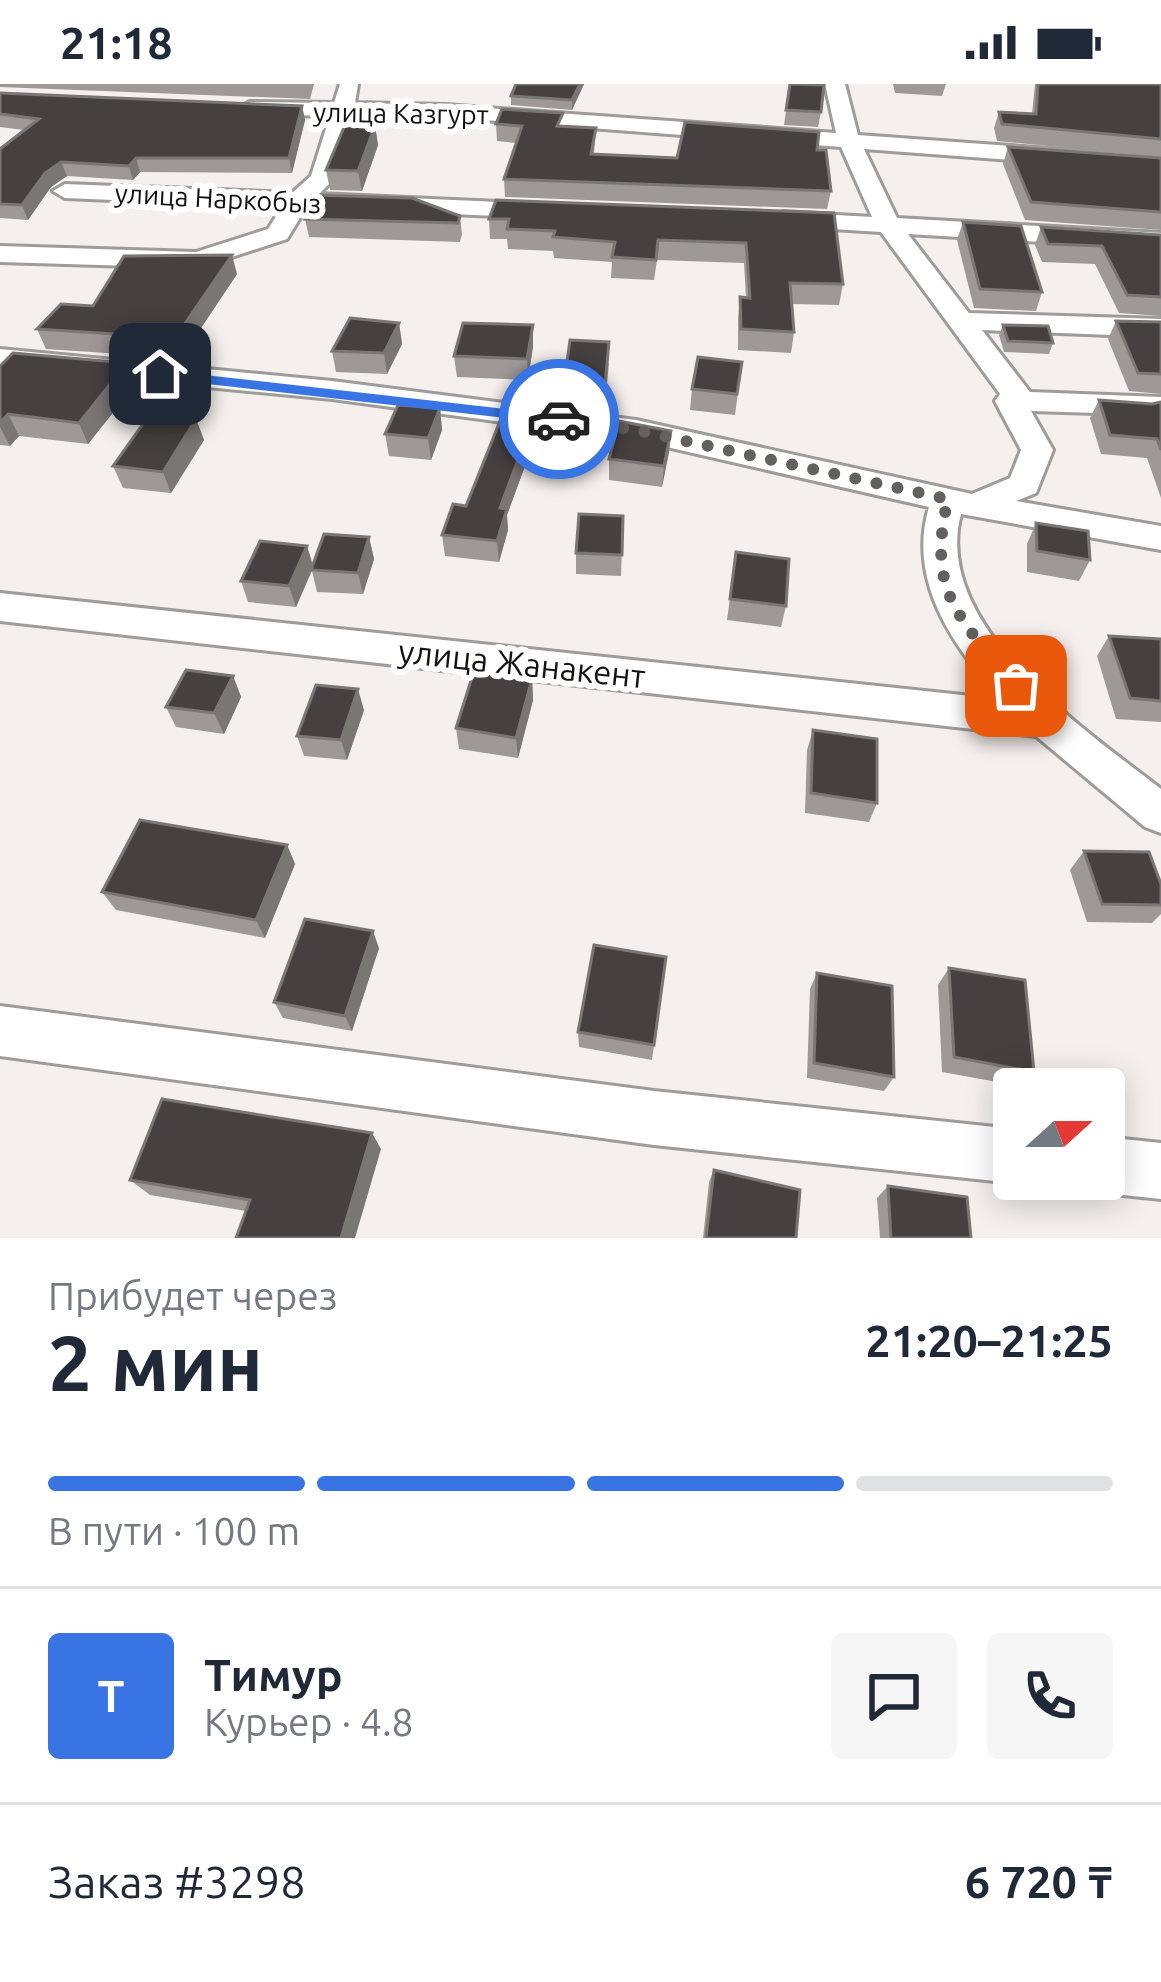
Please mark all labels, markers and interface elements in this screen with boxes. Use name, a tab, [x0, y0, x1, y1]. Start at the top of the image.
text: 21:18	[60, 17, 173, 68]
street label: улица Казгурт	[313, 96, 489, 130]
street label: улица Наркобыз	[114, 178, 322, 218]
pin	[109, 323, 211, 425]
icon: home	[127, 341, 193, 407]
courier	[499, 359, 619, 479]
icon: car	[526, 386, 592, 452]
street label: улица Жанакент	[397, 632, 648, 694]
pin	[965, 635, 1067, 737]
icon: bag	[983, 653, 1049, 719]
north arrow	[993, 1068, 1125, 1200]
map controls	[993, 1068, 1125, 1200]
text: Прибудет через	[48, 1274, 337, 1317]
text: 21:20–21:25	[865, 1315, 1113, 1366]
text: 2 мин	[48, 1318, 263, 1406]
text: В пути · 100 m	[48, 1509, 300, 1552]
button: chat	[831, 1633, 957, 1759]
button: phone	[987, 1633, 1113, 1759]
text: Тимур	[204, 1649, 343, 1700]
text: Т	[97, 1670, 125, 1721]
text: Курьер · 4.8	[204, 1700, 414, 1743]
text: Заказ #3298	[48, 1856, 306, 1907]
text: 6 720 ₸	[965, 1856, 1113, 1907]

